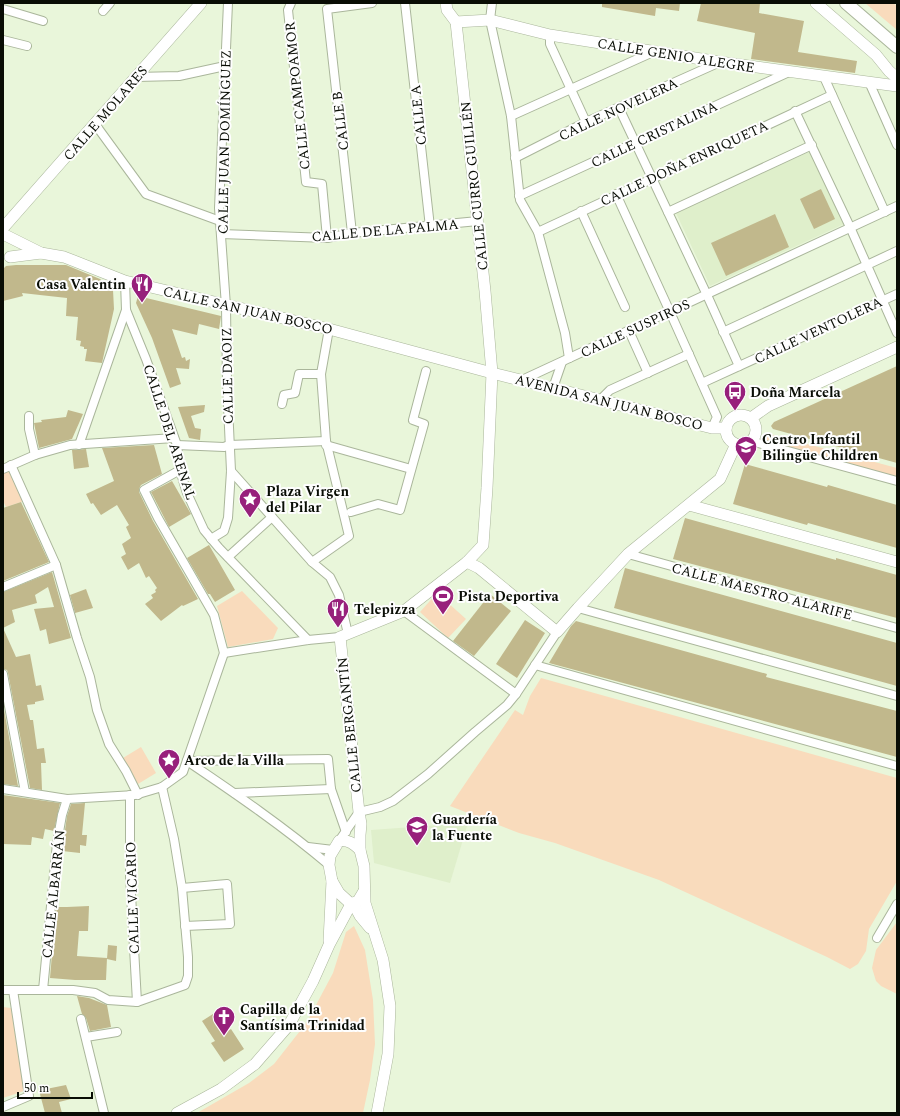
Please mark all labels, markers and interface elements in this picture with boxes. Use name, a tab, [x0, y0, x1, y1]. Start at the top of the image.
street label: CALLE CAMPOAMOR	[279, 20, 316, 171]
street label: CALLE GENIO ALEGRE	[596, 33, 756, 78]
street label: CALLE JUAN DOMÍNGUEZ	[212, 50, 237, 234]
street label: CALLE MOLARES	[58, 61, 153, 165]
street label: CALLE NOVELERA	[555, 72, 682, 146]
street label: CALLE A	[405, 83, 432, 146]
street label: CALLE B	[326, 90, 355, 152]
street label: CALLE CRISTALINA	[587, 96, 721, 173]
street label: CALLE CURRO GUILLÉN	[455, 100, 494, 272]
street label: CALLE DOÑA ENRIQUETA	[597, 115, 772, 212]
street label: CALLE DE LA PALMA	[311, 214, 460, 247]
restaurant icon: Casa Valentin	[129, 271, 155, 304]
place label: Casa Valentin	[36, 274, 126, 295]
street label: CALLE SAN JUAN BOSCO	[161, 281, 335, 340]
street label: CALLE VENTOLERA	[751, 291, 886, 369]
street label: CALLE SUSPIROS	[577, 294, 694, 363]
street label: CALLE DAOIZ	[216, 327, 239, 425]
street label: CALLE DEL ARENAL	[138, 362, 201, 503]
street label: AVENIDA SAN JUAN BOSCO	[513, 369, 705, 436]
bus stop icon: Doña Marcela	[722, 379, 748, 412]
place label: Doña Marcela	[750, 382, 842, 403]
place label: Centro Infantil Bilingüe Children	[762, 429, 879, 466]
school or university icon: Centro Infantil Bilingüe Children	[733, 434, 759, 467]
place label: Plaza Virgen del Pilar	[266, 481, 350, 518]
place icon: Plaza Virgen del Pilar	[237, 486, 263, 519]
street label: CALLE MAESTRO ALARIFE	[669, 557, 855, 626]
sports icon: Pista Deportiva	[430, 583, 456, 616]
place label: Pista Deportiva	[458, 586, 560, 607]
restaurant icon: Telepizza	[325, 596, 351, 629]
place label: Telepizza	[354, 599, 416, 620]
street label: CALLE BERGANTÍN	[332, 656, 367, 794]
place icon: Arco de la Villa	[156, 747, 182, 780]
place label: Arco de la Villa	[184, 750, 285, 771]
place label: Guardería la Fuente	[432, 809, 498, 846]
school or university icon: Guardería la Fuente	[404, 814, 430, 847]
street label: CALLE ALBARRÁN	[36, 829, 71, 959]
street label: CALLE VICARIO	[120, 841, 145, 955]
place label: Capilla de la Santísima Trinidad	[240, 999, 365, 1036]
church icon: Capilla de la Santísima Trinidad	[211, 1004, 237, 1037]
scale bar	[18, 1074, 92, 1100]
text: 50 m	[24, 1079, 49, 1098]

